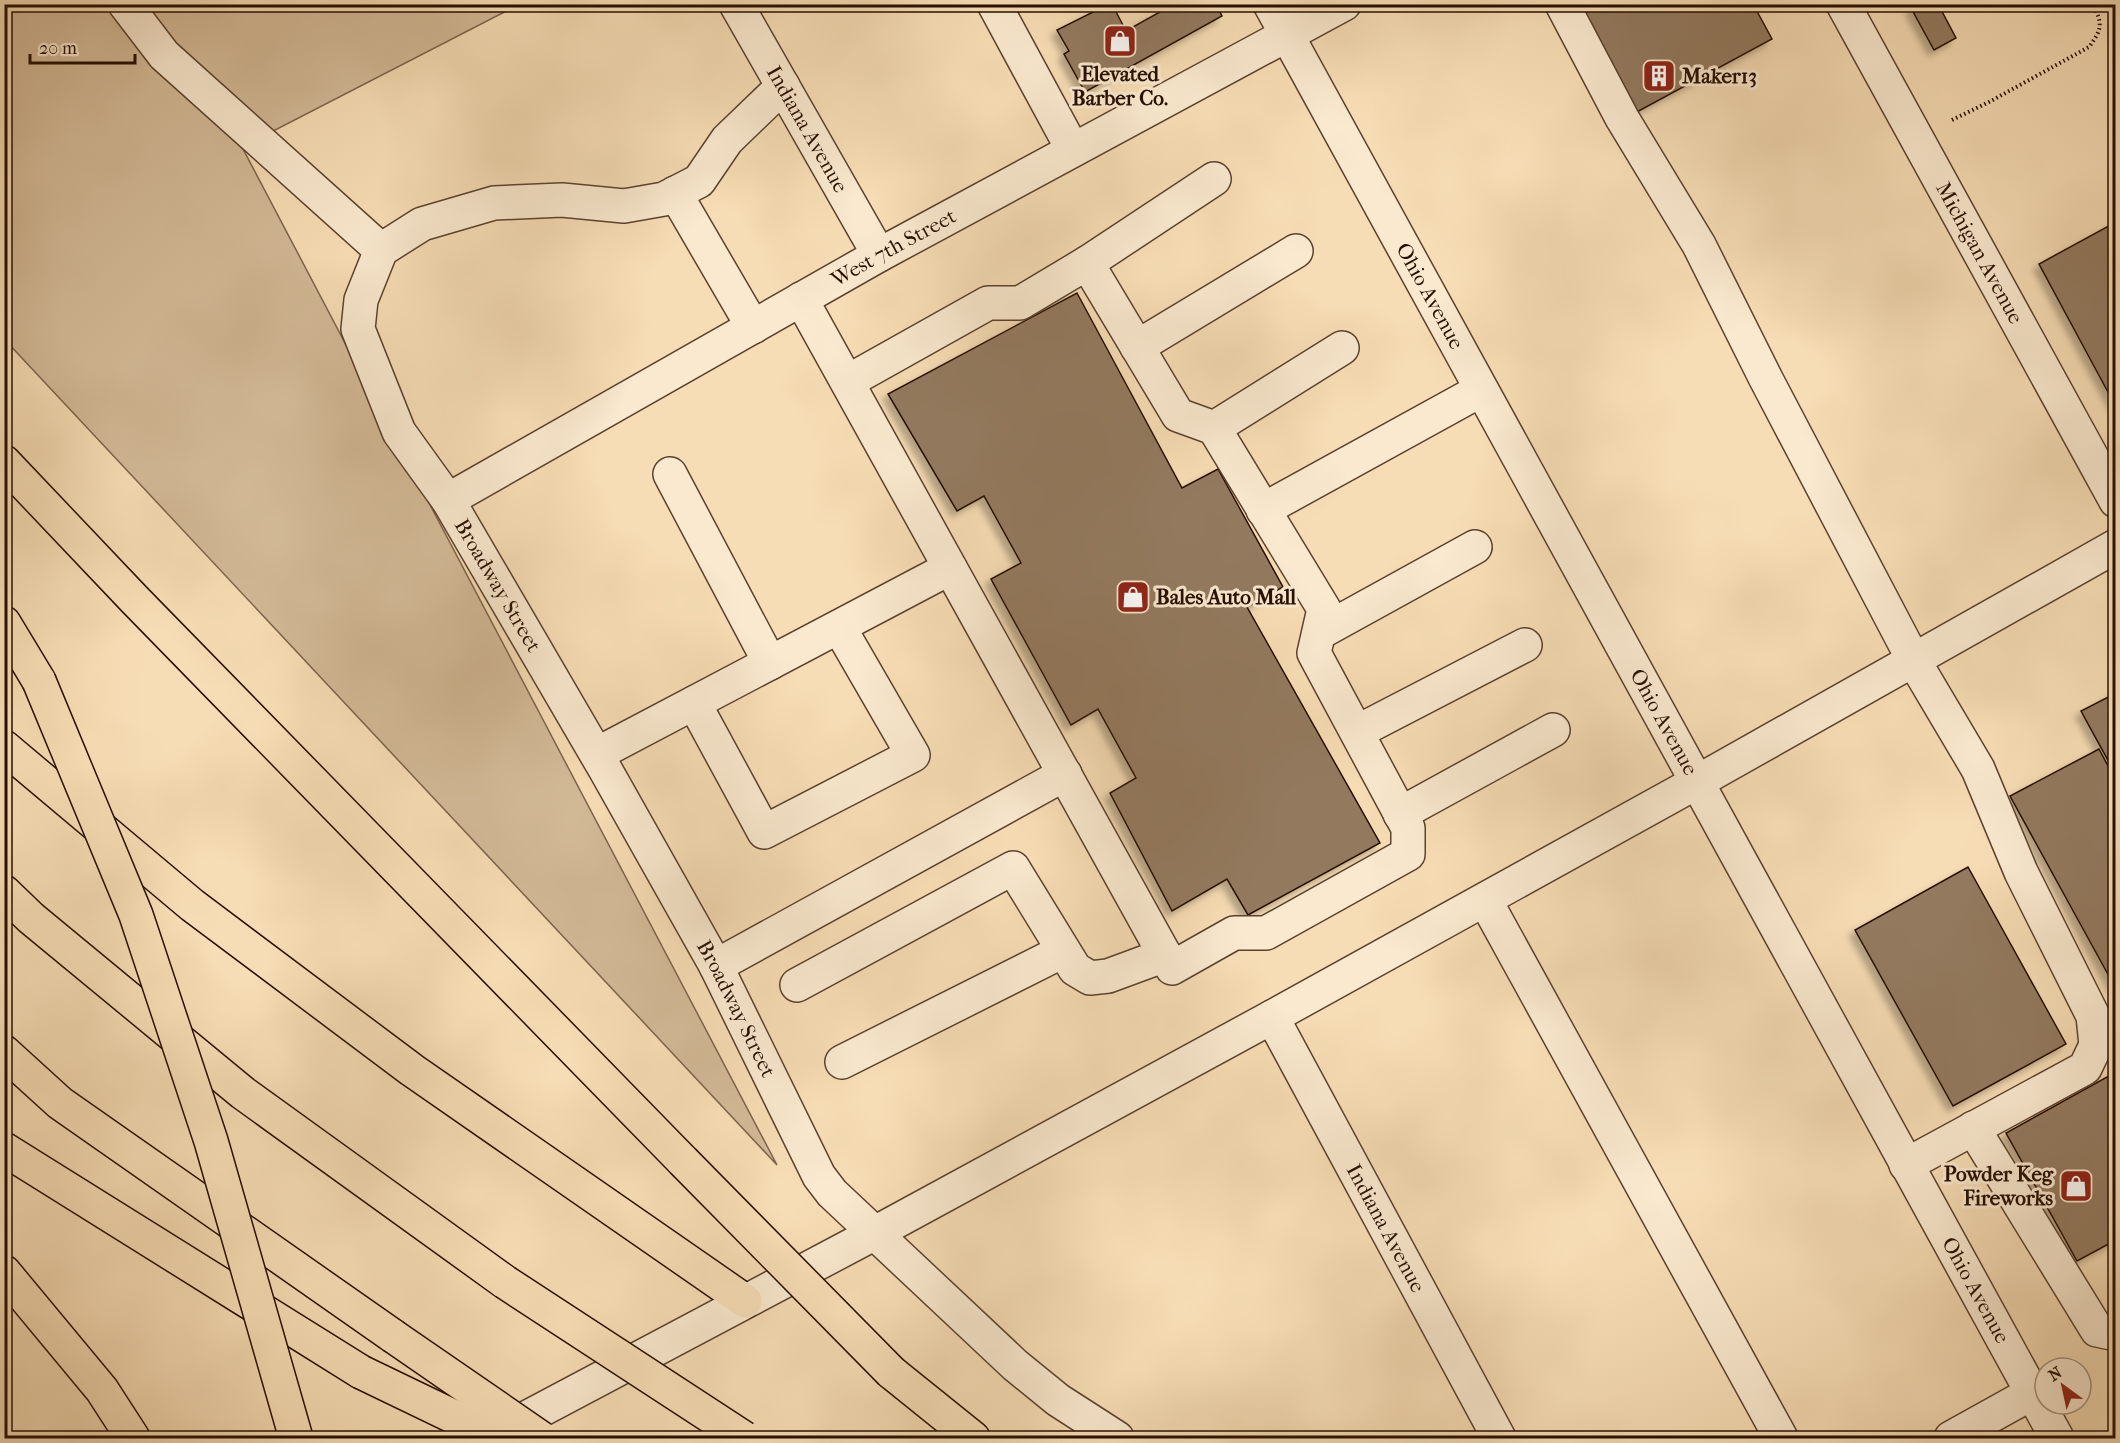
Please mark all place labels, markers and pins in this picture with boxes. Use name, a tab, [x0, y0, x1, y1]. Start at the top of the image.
shop icon: Elevated Barber Co.	[1102, 23, 1138, 59]
building icon: Maker13	[1641, 58, 1677, 94]
place label: Elevated Barber Co.	[1072, 62, 1168, 110]
place label: Maker13	[1681, 64, 1757, 88]
shop icon: Bales Auto Mall	[1115, 579, 1151, 615]
place label: Bales Auto Mall	[1156, 585, 1296, 609]
place label: Powder Keg Fireworks	[1944, 1162, 2054, 1210]
shop icon: Powder Keg Fireworks	[2058, 1168, 2094, 1204]

